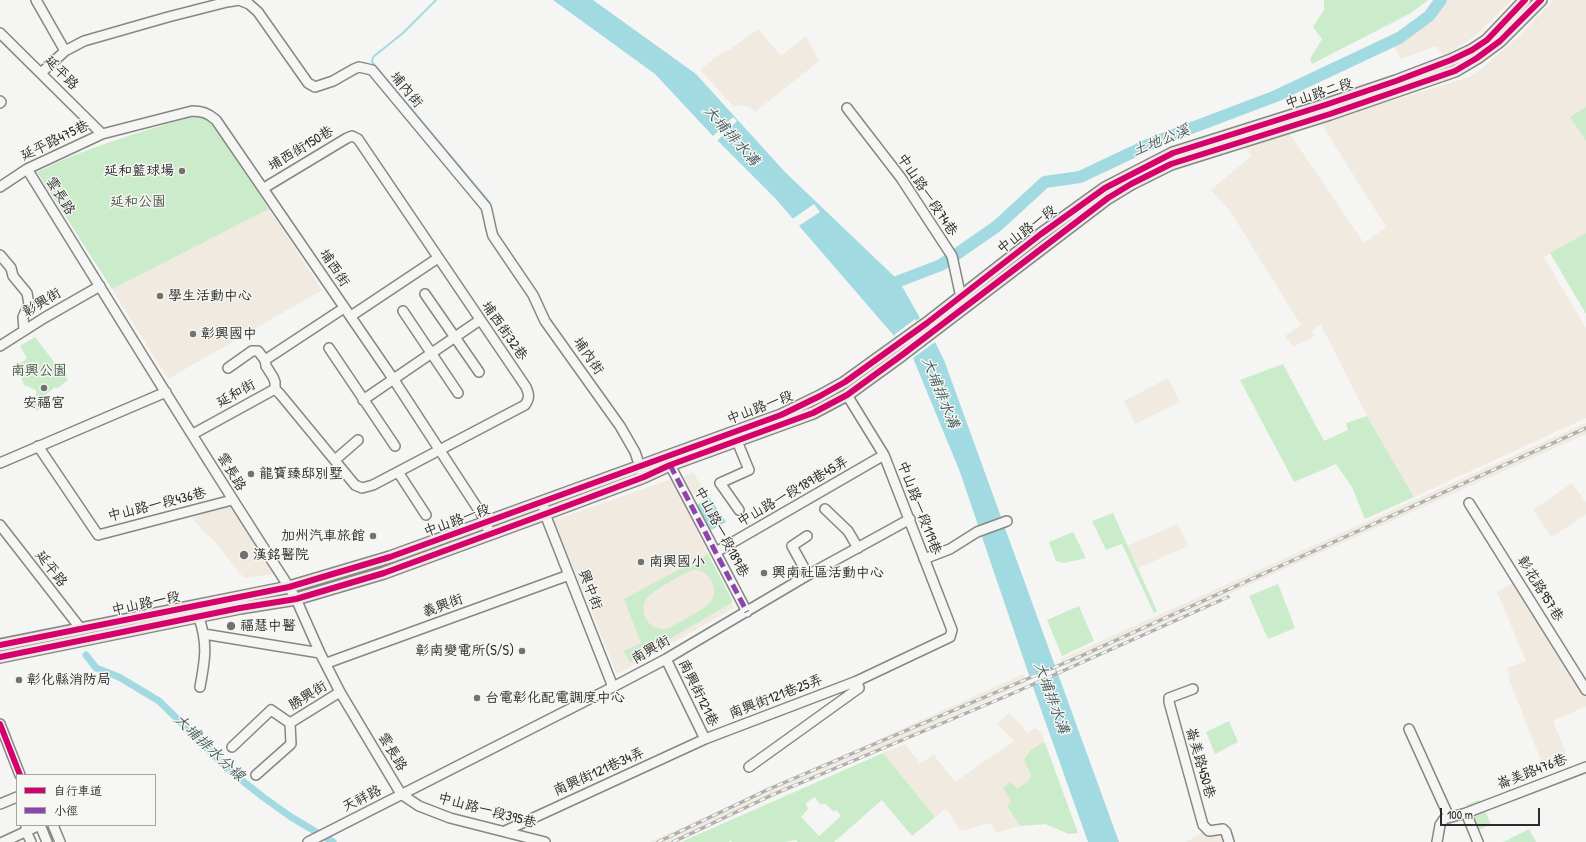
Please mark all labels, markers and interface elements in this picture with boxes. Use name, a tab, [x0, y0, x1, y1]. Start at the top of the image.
street label: 延平路	[40, 52, 82, 94]
street label: 埔內街	[386, 69, 426, 111]
street label: 中山路二段	[1283, 75, 1355, 113]
water label: 大埔排水溝	[699, 102, 763, 170]
street label: 延平路475巷	[18, 117, 92, 165]
water label: 土地公溪	[1130, 121, 1192, 161]
street label: 埔西街150巷	[265, 123, 337, 175]
street label: 中山路一段74巷	[893, 150, 961, 240]
place label: 延和籃球場	[104, 163, 174, 179]
marker: 延和籃球場	[177, 166, 187, 176]
street label: 雲長路	[42, 174, 78, 218]
park label: 延和公園	[110, 194, 166, 210]
street label: 中山路一段	[994, 202, 1060, 258]
street label: 埔西街	[315, 246, 353, 290]
street label: 彰興街	[20, 285, 64, 321]
place label: 學生活動中心	[168, 288, 252, 304]
marker: 學生活動中心	[155, 291, 165, 301]
street label: 埔西街32巷	[477, 298, 531, 364]
place label: 彰興國中	[201, 326, 257, 342]
marker: 彰興國中	[188, 329, 198, 339]
street label: 埔內街	[569, 334, 607, 378]
water label: 大埔排水溝	[918, 355, 962, 431]
park label: 南興公園	[11, 363, 67, 379]
street label: 延和街	[214, 376, 258, 412]
marker: 安福宮	[39, 383, 49, 393]
street label: 中山路一段	[724, 388, 796, 428]
place label: 安福宮	[23, 395, 65, 411]
street label: 雲長路	[213, 450, 249, 494]
street label: 中山路一段189巷45弄	[734, 453, 852, 531]
street label: 中山路一段119巷	[893, 459, 945, 557]
place label: 龍寶臻邸別墅	[259, 466, 343, 482]
marker: 龍寶臻邸別墅	[246, 469, 256, 479]
street label: 中山路一段189巷	[690, 484, 752, 580]
street label: 中山路一段436巷	[106, 485, 208, 525]
street label: 中山路一段	[421, 501, 493, 541]
place label: 加州汽車旅館	[281, 528, 365, 544]
marker: 加州汽車旅館	[368, 531, 378, 541]
street label: 延平路	[31, 547, 71, 591]
place label: 漢銘醫院	[253, 547, 309, 563]
marker: 漢銘醫院	[238, 549, 250, 561]
street label: 彰花路957巷	[1513, 553, 1567, 625]
place label: 南興國小	[649, 554, 705, 570]
marker: 南興國小	[636, 557, 646, 567]
place label: 興南社區活動中心	[772, 565, 884, 581]
street label: 興中街	[575, 567, 605, 613]
marker: 興南社區活動中心	[759, 568, 769, 578]
street label: 中山路一段	[110, 589, 182, 619]
street label: 義興街	[420, 591, 466, 621]
place label: 福慧中醫	[240, 618, 296, 634]
marker: 福慧中醫	[225, 620, 237, 632]
street label: 南興街	[629, 632, 673, 668]
place label: 彰南變電所(S/S)	[415, 643, 514, 659]
marker: 彰南變電所(S/S)	[517, 646, 527, 656]
street label: 南興街121巷	[675, 657, 721, 729]
water label: 大埔排水溝	[1030, 660, 1072, 736]
street label: 南興街121巷25弄	[727, 671, 825, 723]
place label: 彰化縣消防局	[27, 672, 111, 688]
marker: 彰化縣消防局	[14, 675, 24, 685]
street label: 勝興街	[286, 678, 330, 714]
place label: 台電彰化配電調度中心	[485, 690, 625, 706]
marker: 台電彰化配電調度中心	[472, 693, 482, 703]
water label: 大埔排水分線	[170, 711, 248, 785]
street label: 崙美路450巷	[1182, 725, 1218, 801]
street label: 雲長路	[374, 730, 410, 774]
street label: 南興街121巷34弄	[551, 744, 647, 800]
street label: 崙美路476巷	[1495, 751, 1569, 793]
legend	[16, 774, 156, 826]
text: 自行車道	[54, 782, 102, 799]
street label: 天祥路	[339, 782, 385, 816]
street label: 中山路一段395巷	[436, 790, 538, 832]
scale bar	[1442, 800, 1542, 826]
text: 小徑	[54, 802, 78, 819]
text: 100 m	[1447, 806, 1473, 823]

